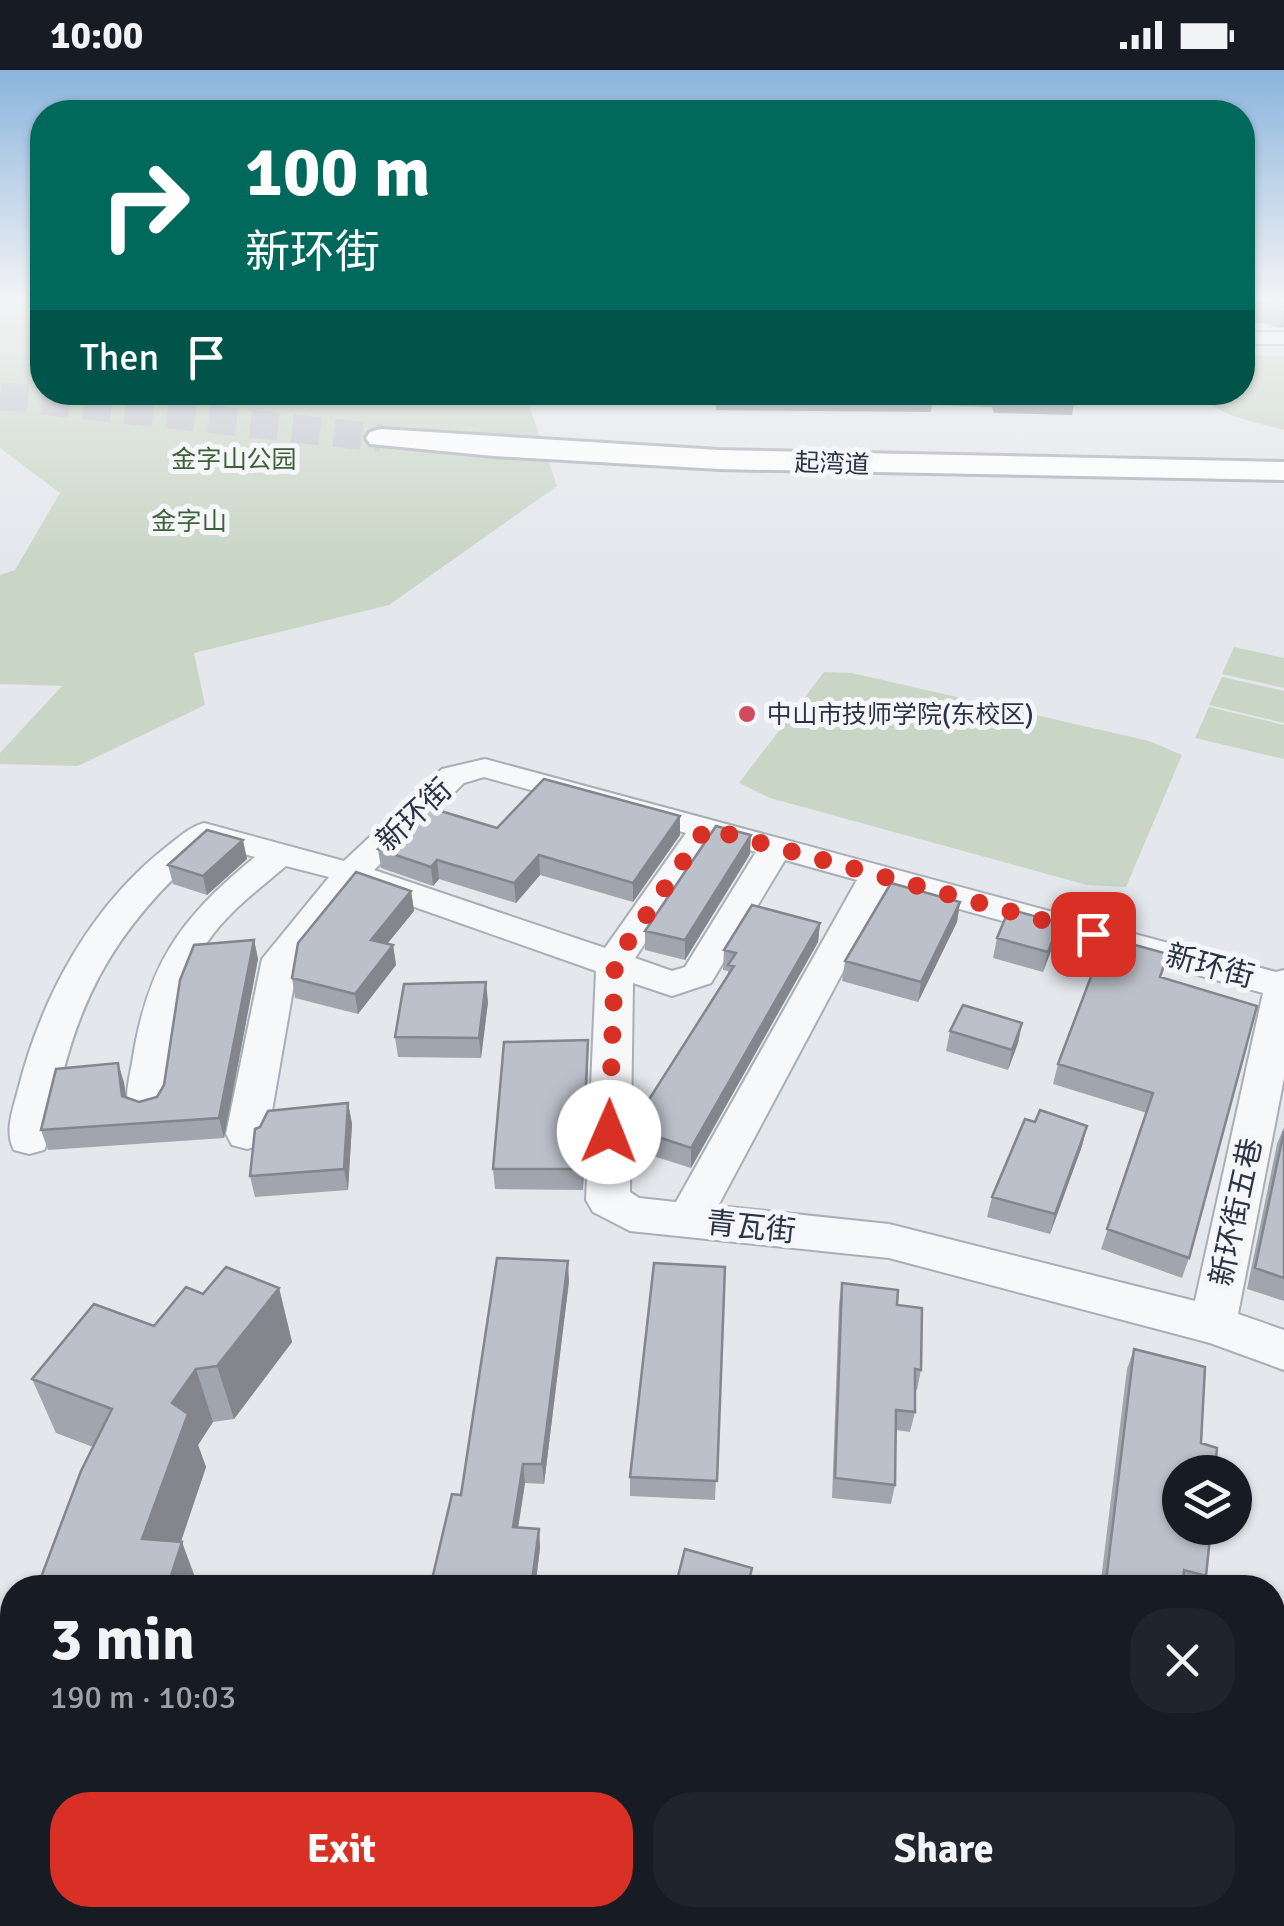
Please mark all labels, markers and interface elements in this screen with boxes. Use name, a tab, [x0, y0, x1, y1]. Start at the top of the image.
text: 10:00	[50, 12, 143, 59]
text: 100 m	[245, 129, 430, 215]
icon: right	[80, 140, 210, 270]
text: 新环街	[245, 225, 380, 280]
icon: arrive	[179, 330, 234, 385]
text: Then	[80, 334, 159, 381]
park label: 金字山公园	[171, 444, 297, 475]
street label: 起湾道	[794, 447, 870, 480]
park label: 金字山	[151, 506, 227, 537]
place label: 中山市技师学院(东校区)	[767, 699, 1034, 730]
marker: 中山市技师学院(东校区)	[736, 703, 758, 725]
street label: 新环街	[369, 771, 460, 860]
pin	[1051, 892, 1136, 977]
icon: arrive	[1066, 907, 1121, 962]
street label: 新环街	[1162, 937, 1258, 996]
position arrow	[557, 1080, 661, 1184]
street label: 新环街五巷	[1203, 1135, 1270, 1289]
street label: 青瓦街	[704, 1204, 798, 1251]
map controls	[1162, 1455, 1252, 1545]
button: layers	[1162, 1455, 1252, 1545]
text: 3 min	[50, 1603, 195, 1677]
button: close	[1130, 1608, 1235, 1713]
text: 190 m · 10:03	[50, 1678, 236, 1717]
button: Exit	[50, 1792, 633, 1907]
button: Share	[653, 1792, 1235, 1907]

